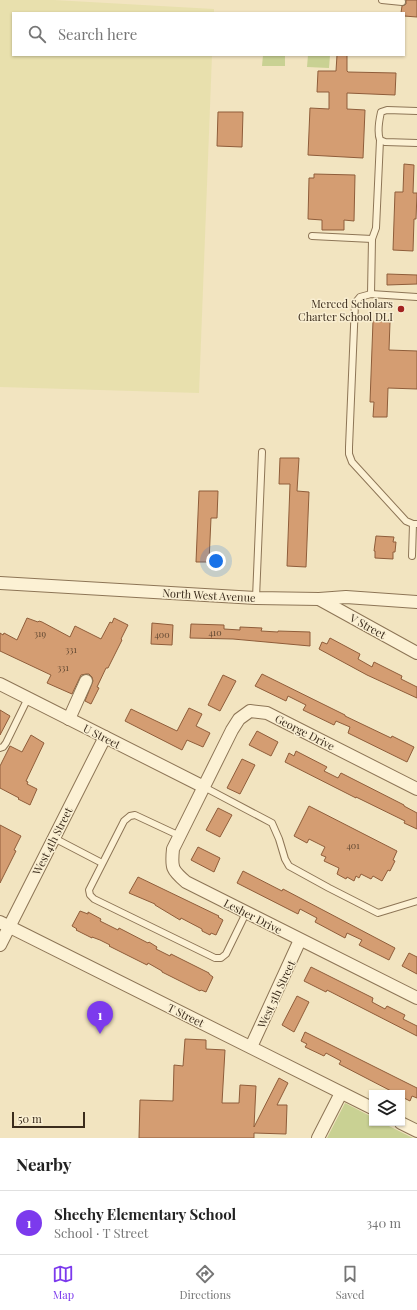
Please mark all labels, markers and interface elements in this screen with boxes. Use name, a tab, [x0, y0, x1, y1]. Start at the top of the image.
search box	[12, 12, 405, 56]
icon: search	[26, 23, 48, 45]
text: Search here	[58, 24, 137, 44]
place label: Merced Scholars Charter School DLI	[298, 296, 393, 324]
marker: Merced Scholars Charter School DLI	[396, 304, 406, 314]
your location	[206, 551, 226, 571]
street label: North West Avenue	[162, 585, 256, 605]
street label: V Street	[347, 610, 389, 642]
house number: 410	[208, 626, 222, 638]
house number: 319	[34, 627, 46, 639]
house number: 400	[154, 628, 170, 640]
house number: 331	[65, 643, 77, 655]
house number: 331	[57, 661, 69, 673]
street label: George Drive	[273, 711, 338, 754]
street label: U Street	[81, 720, 123, 752]
street label: West 4th Street	[28, 805, 76, 878]
house number: 401	[346, 839, 360, 851]
street label: Lesher Drive	[221, 895, 285, 937]
street label: West 5th Street	[253, 958, 298, 1031]
street label: T Street	[165, 1000, 207, 1030]
pin: 1	[87, 1001, 113, 1034]
map controls	[369, 1090, 405, 1126]
button: layers	[369, 1090, 405, 1126]
scale bar	[12, 1110, 85, 1129]
text: 50 m	[18, 1111, 42, 1126]
text: Nearby	[16, 1153, 71, 1175]
text: Sheehy Elementary School	[54, 1204, 236, 1224]
text: 1	[27, 1214, 31, 1231]
text: 340 m	[366, 1214, 401, 1231]
text: School · T Street	[54, 1224, 148, 1241]
tab: Map	[52, 1263, 74, 1302]
tab: Directions	[179, 1263, 231, 1302]
tab: Saved	[336, 1263, 364, 1302]

